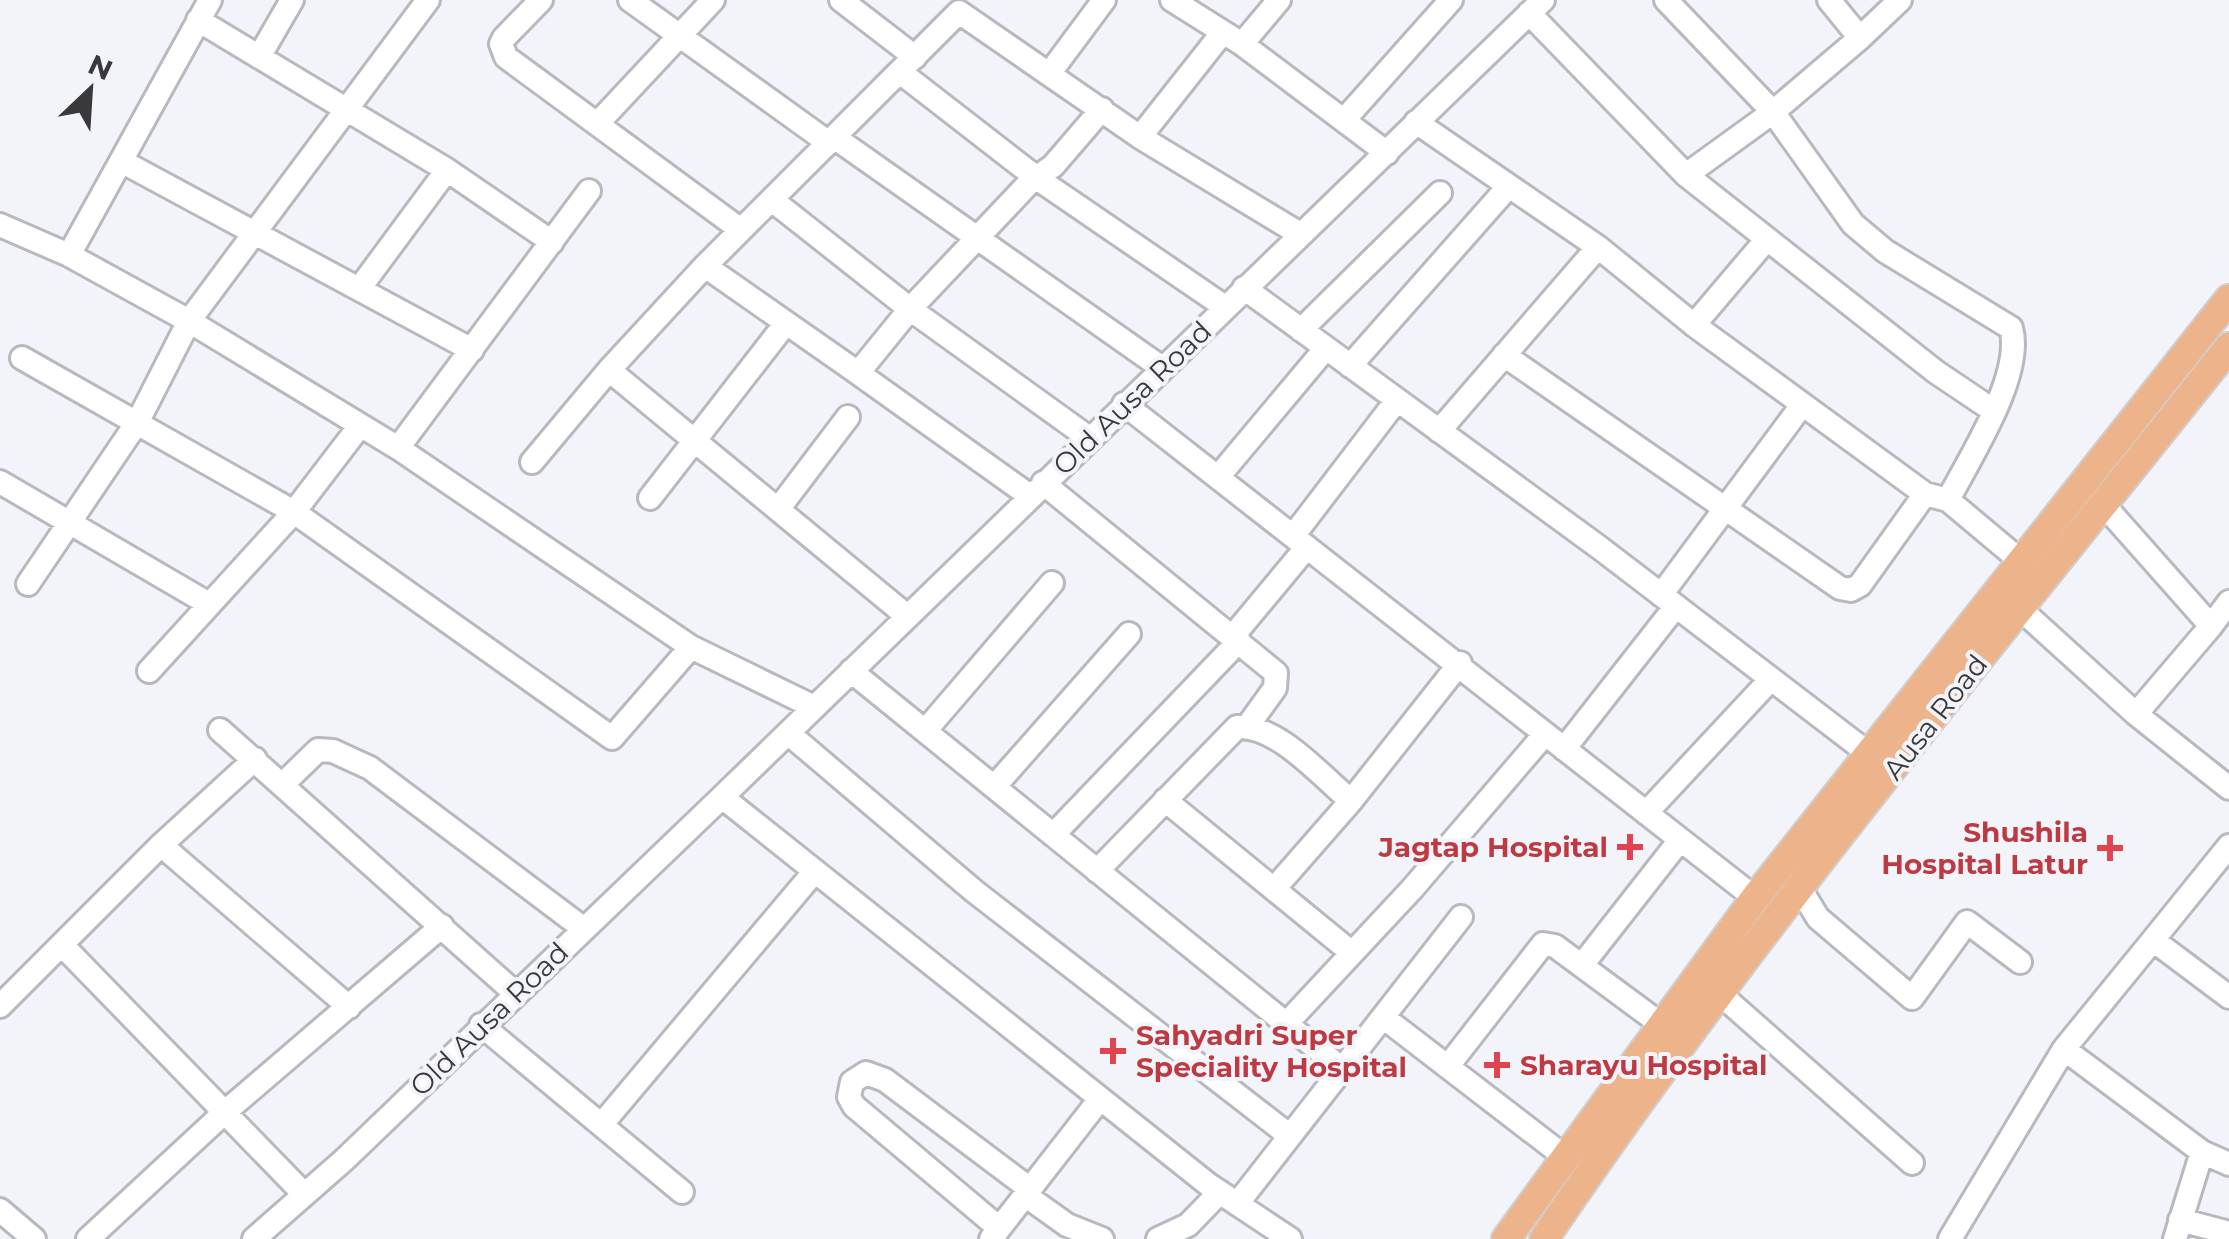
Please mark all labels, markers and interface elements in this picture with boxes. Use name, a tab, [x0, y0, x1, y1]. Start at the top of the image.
north arrow	[40, 40, 140, 140]
text: N	[83, 47, 118, 88]
street label: Old Ausa Road	[1046, 314, 1218, 482]
street label: Ausa Road	[1876, 648, 1994, 786]
place label: Shushila Hospital Latur	[1881, 815, 2088, 881]
place label: Jagtap Hospital	[1378, 830, 1608, 864]
marker: Jagtap Hospital	[1617, 834, 1643, 860]
marker: Shushila Hospital Latur	[2097, 835, 2123, 861]
street label: Old Ausa Road	[403, 935, 575, 1103]
place label: Sahyadri Super Speciality Hospital	[1136, 1018, 1407, 1084]
marker: Sahyadri Super Speciality Hospital	[1100, 1038, 1126, 1064]
place label: Sharayu Hospital	[1520, 1048, 1767, 1082]
marker: Sharayu Hospital	[1484, 1052, 1510, 1078]

